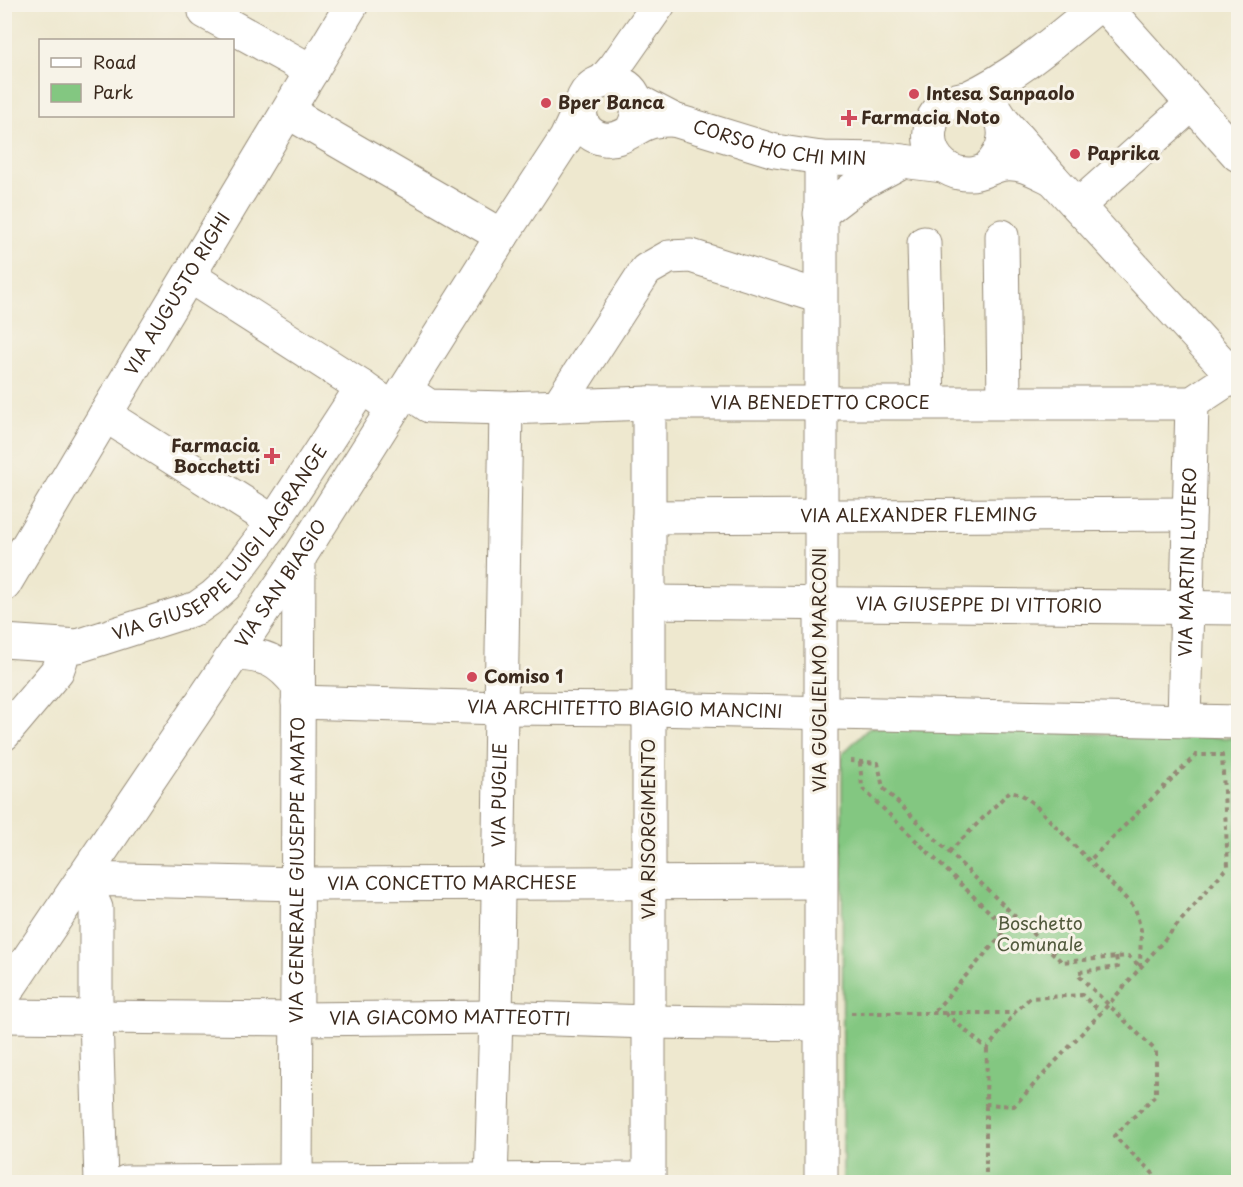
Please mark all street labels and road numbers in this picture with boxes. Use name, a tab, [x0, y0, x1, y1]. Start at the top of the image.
street label: CORSO HO CHI MIN	[690, 112, 867, 171]
street label: VIA AUGUSTO RIGHI	[117, 206, 236, 380]
street label: VIA BENEDETTO CROCE	[710, 388, 930, 415]
street label: VIA GIUSEPPE LUIGI LAGRANGE	[108, 439, 333, 646]
street label: VIA MARTIN LUTERO	[1171, 467, 1202, 657]
street label: VIA ALEXANDER FLEMING	[800, 500, 1038, 528]
street label: VIA SAN BIAGIO	[227, 513, 332, 652]
street label: VIA GUGLIELMO MARCONI	[805, 548, 832, 792]
street label: VIA GIUSEPPE DI VITTORIO	[856, 589, 1102, 619]
street label: VIA ARCHITETTO BIAGIO MANCINI	[467, 692, 783, 724]
street label: VIA GENERALE GIUSEPPE AMATO	[282, 717, 310, 1023]
street label: VIA RISORGIMENTO	[634, 739, 661, 919]
street label: VIA PUGLIE	[484, 743, 512, 848]
street label: VIA CONCETTO MARCHESE	[327, 868, 577, 896]
street label: VIA GIACOMO MATTEOTTI	[329, 1002, 571, 1031]

